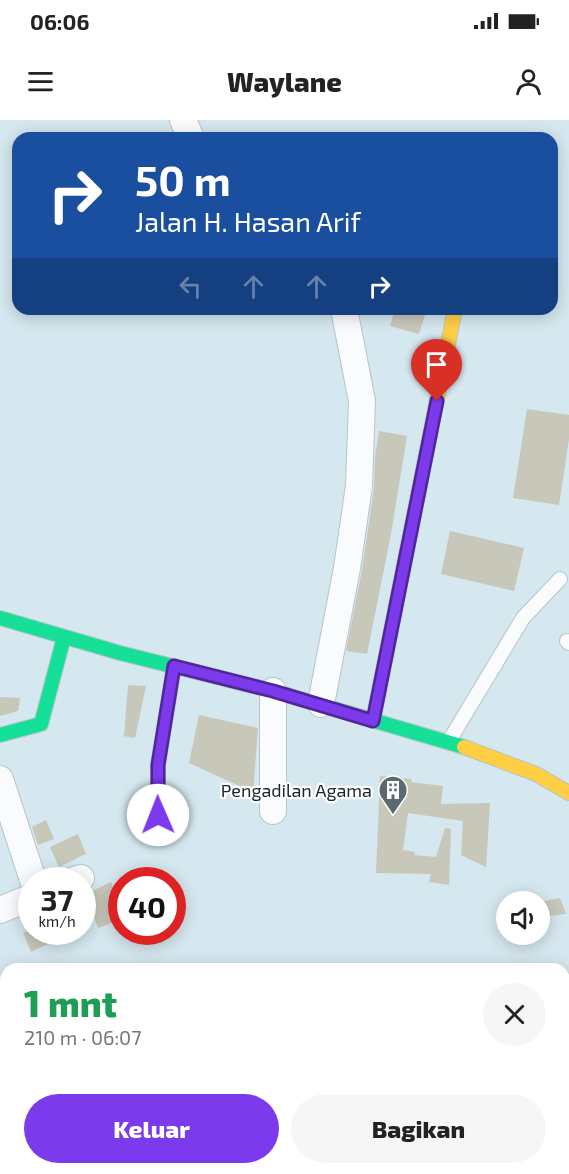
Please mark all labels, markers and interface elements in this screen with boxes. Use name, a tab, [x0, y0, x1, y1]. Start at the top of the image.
text: 06:06	[30, 8, 89, 34]
icon: menu	[24, 65, 57, 98]
text: Waylane	[227, 65, 342, 97]
icon: person	[512, 65, 545, 98]
text: 50 m	[135, 154, 231, 204]
icon: right	[36, 156, 114, 234]
text: Jalan H. Hasan Arif	[135, 205, 361, 237]
icon: left	[174, 270, 207, 303]
icon: ahead	[237, 270, 270, 303]
icon: ahead	[300, 270, 333, 303]
icon: right	[363, 270, 396, 303]
pin	[411, 339, 462, 401]
icon: arrive	[420, 348, 453, 381]
building icon: Pengadilan Agama	[377, 774, 409, 816]
place label: Pengadilan Agama	[221, 779, 372, 801]
position arrow	[126, 783, 190, 847]
speed limit sign: 40	[108, 867, 186, 945]
text: 37	[41, 881, 73, 917]
map controls	[496, 891, 550, 945]
button: sound	[496, 891, 550, 945]
text: km/h	[38, 912, 76, 930]
text: 1 mnt	[24, 981, 117, 1024]
button: close	[483, 983, 546, 1046]
text: 210 m · 06:07	[24, 1025, 141, 1049]
button: Keluar	[24, 1094, 279, 1163]
button: Bagikan	[291, 1094, 546, 1163]

